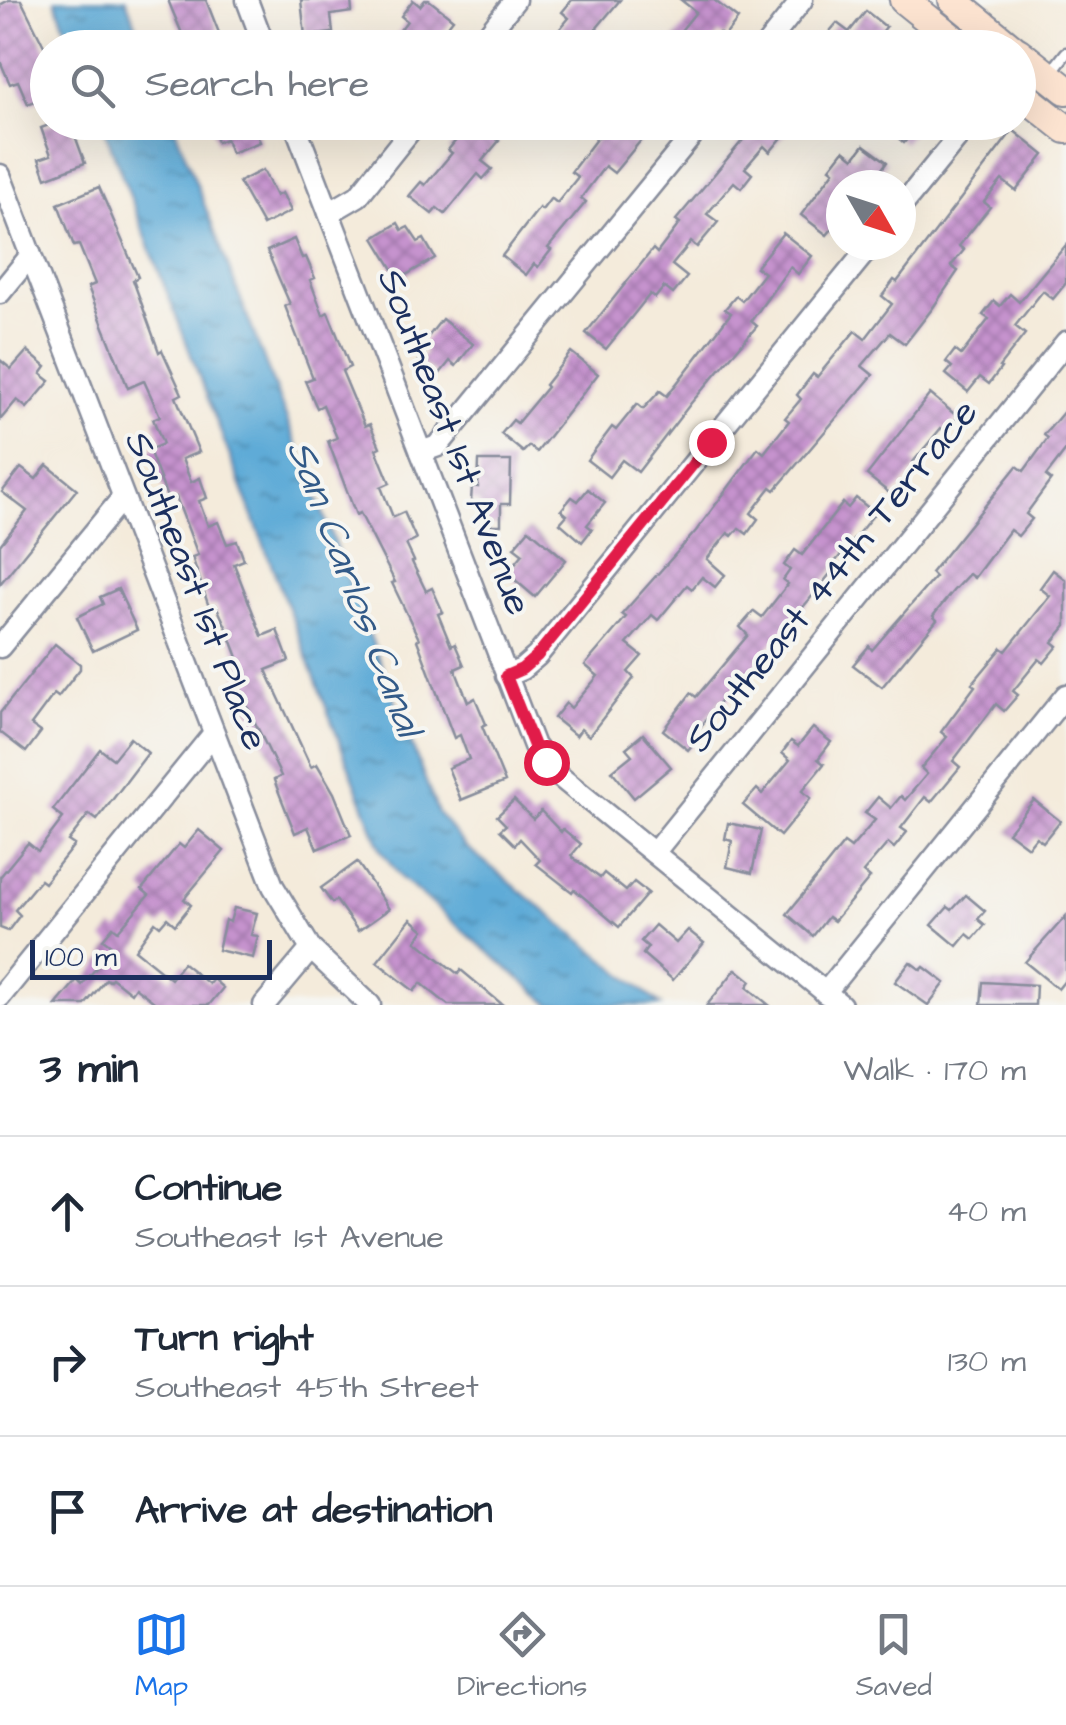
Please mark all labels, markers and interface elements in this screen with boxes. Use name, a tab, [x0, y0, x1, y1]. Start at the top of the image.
search box	[30, 30, 1036, 140]
icon: search	[65, 58, 120, 113]
text: Search here	[145, 59, 369, 111]
north arrow	[826, 170, 916, 260]
street label: Southeast 1st Avenue	[364, 261, 544, 623]
street label: Southeast 44th Terrace	[673, 389, 991, 763]
route end	[689, 420, 735, 466]
street label: Southeast 1st Place	[111, 424, 281, 758]
water label: San Carlos Canal	[272, 432, 437, 748]
route start	[524, 740, 570, 786]
scale bar	[30, 935, 272, 980]
text: 100 m	[45, 938, 117, 977]
text: 3 min	[40, 1041, 138, 1099]
text: Walk · 170 m	[843, 1048, 1026, 1093]
text: Continue	[135, 1163, 282, 1215]
icon: ahead	[40, 1184, 95, 1239]
text: 40 m	[946, 1189, 1026, 1234]
text: Southeast 1st Avenue	[135, 1215, 444, 1260]
text: Turn right	[135, 1313, 314, 1365]
icon: right	[40, 1334, 95, 1389]
text: 130 m	[948, 1339, 1026, 1384]
text: Southeast 45th Street	[135, 1365, 479, 1410]
icon: arrive	[40, 1484, 95, 1539]
text: Arrive at destination	[135, 1485, 492, 1537]
tab: Map	[134, 1607, 189, 1706]
tab: Directions	[457, 1607, 587, 1706]
tab: Saved	[856, 1607, 932, 1706]

